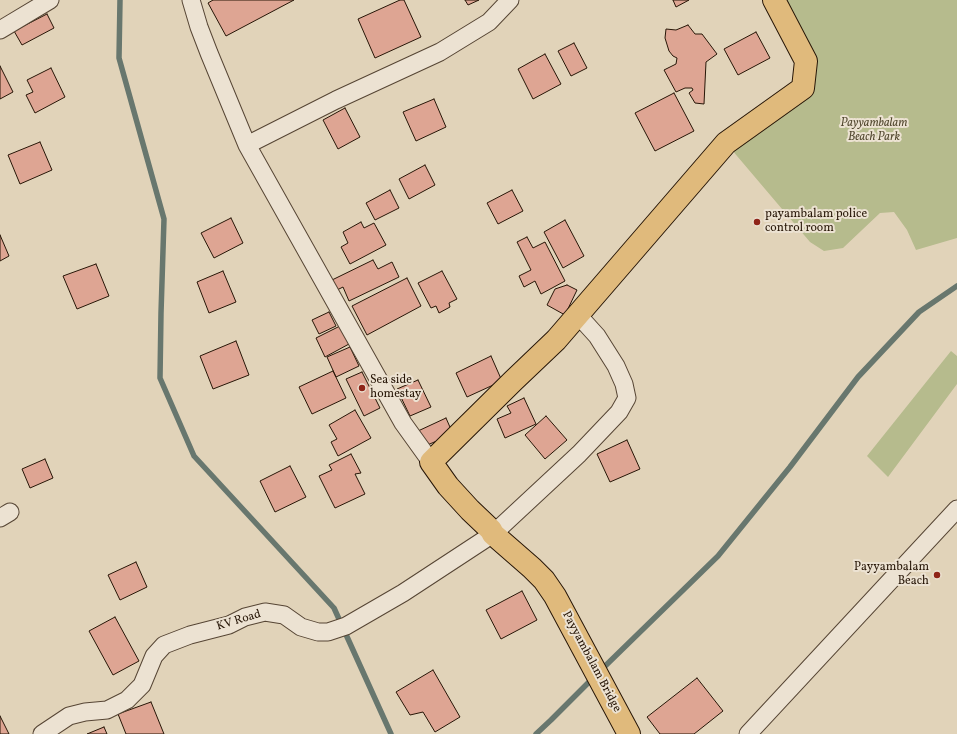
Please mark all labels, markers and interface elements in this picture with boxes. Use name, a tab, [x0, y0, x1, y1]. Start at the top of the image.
park label: Payyambalam Beach Park	[840, 117, 908, 145]
place label: payambalam police control room	[765, 208, 867, 236]
marker: payambalam police control room	[752, 217, 762, 227]
place label: Sea side homestay	[370, 374, 421, 402]
marker: Sea side homestay	[357, 383, 367, 393]
place label: Payyambalam Beach	[854, 561, 929, 589]
marker: Payyambalam Beach	[932, 570, 942, 580]
street label: KV Road	[215, 607, 263, 635]
street label: Payyambalam Bridge	[558, 609, 624, 715]

